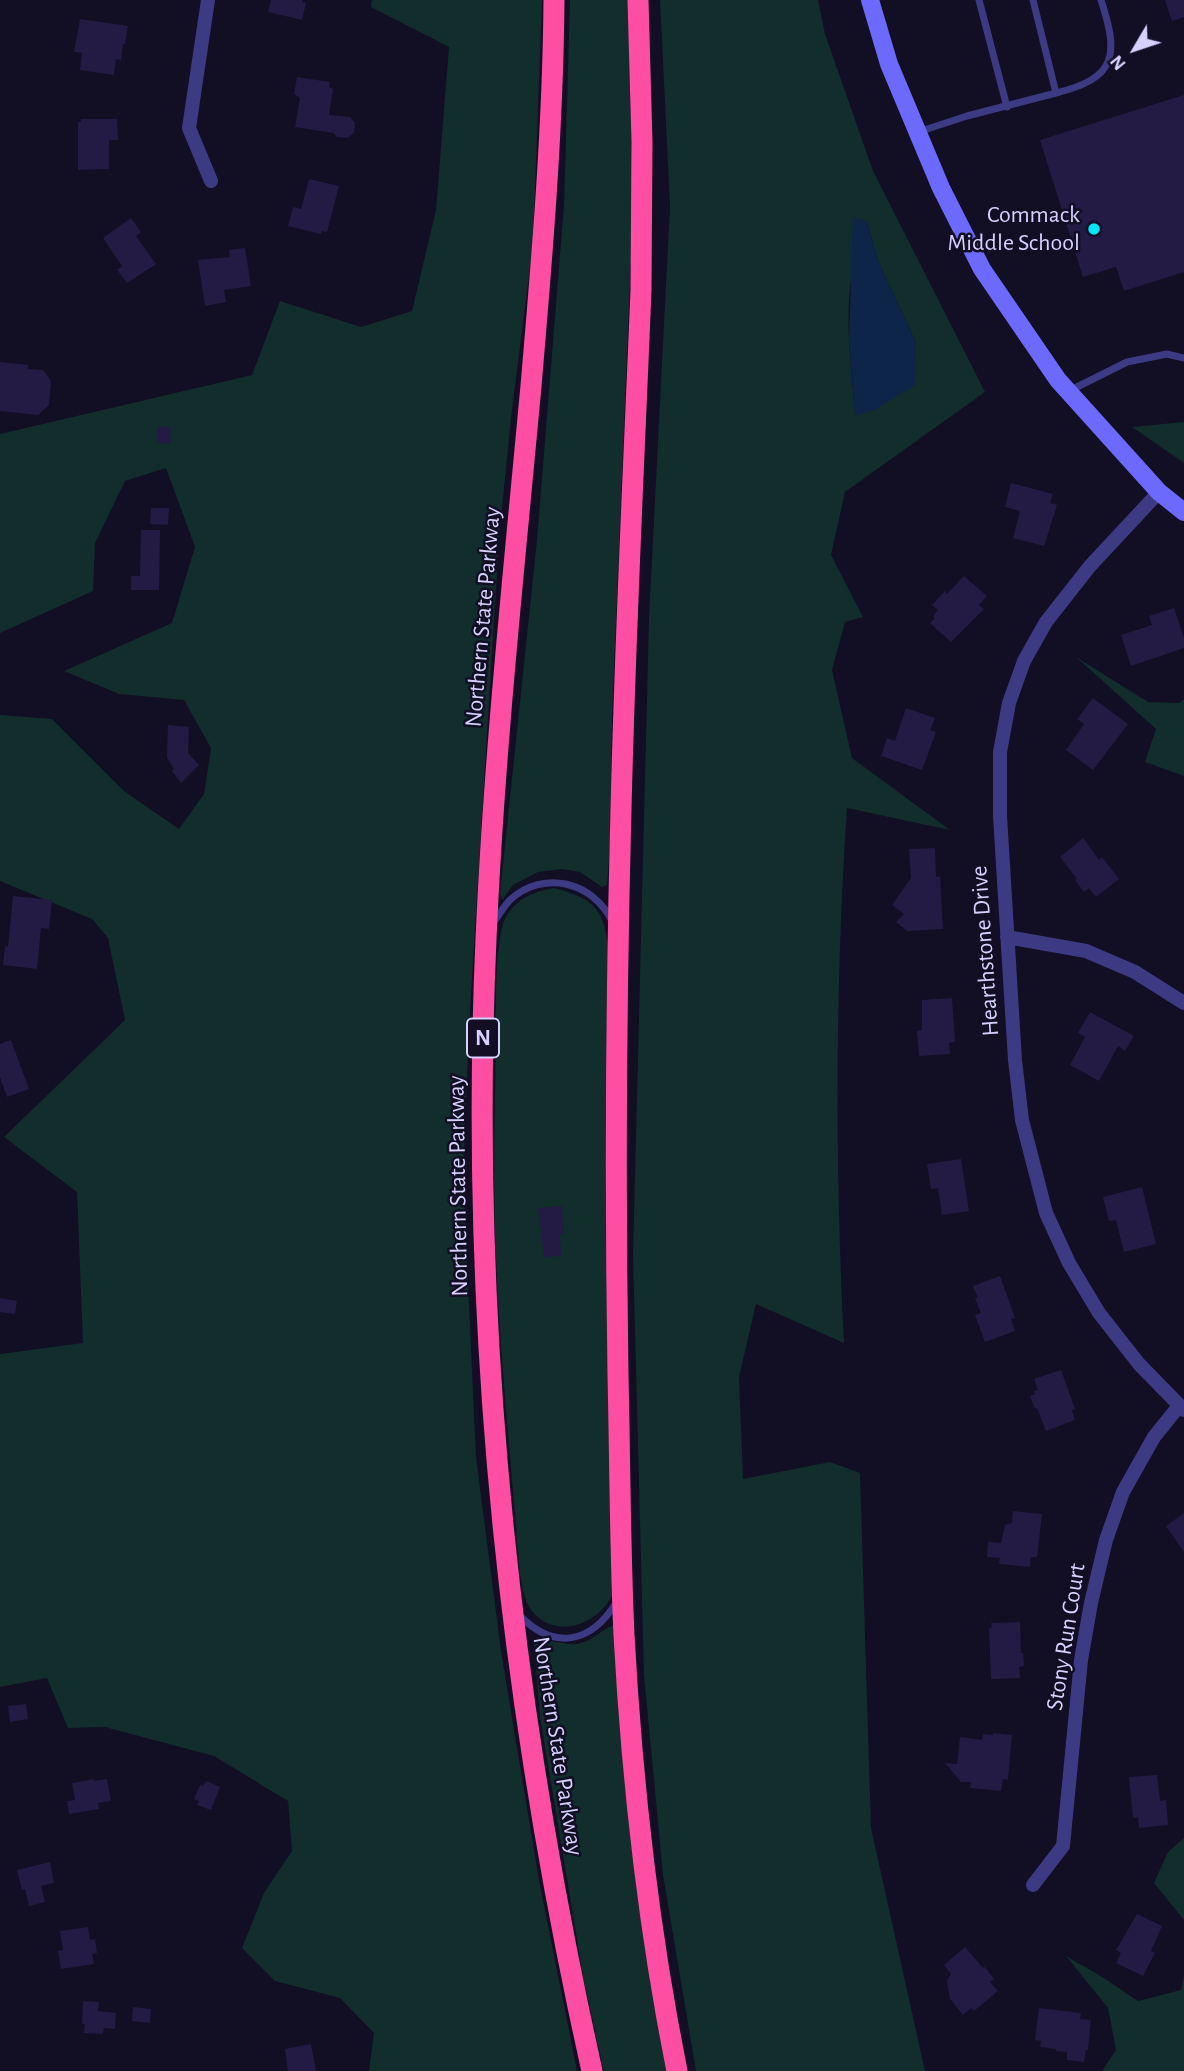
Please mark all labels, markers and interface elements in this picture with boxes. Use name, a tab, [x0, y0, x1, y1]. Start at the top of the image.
north arrow	[1100, 14, 1170, 84]
text: N	[1107, 51, 1130, 74]
place label: Commack Middle School	[947, 201, 1080, 257]
marker: Commack Middle School	[1086, 221, 1102, 237]
street label: Northern State Parkway	[459, 506, 507, 728]
street label: Hearthstone Drive	[965, 865, 1005, 1037]
road number: N	[467, 1018, 499, 1058]
street label: Northern State Parkway	[442, 1075, 474, 1297]
street label: Stony Run Court	[1040, 1561, 1092, 1713]
street label: Northern State Parkway	[526, 1635, 590, 1857]

